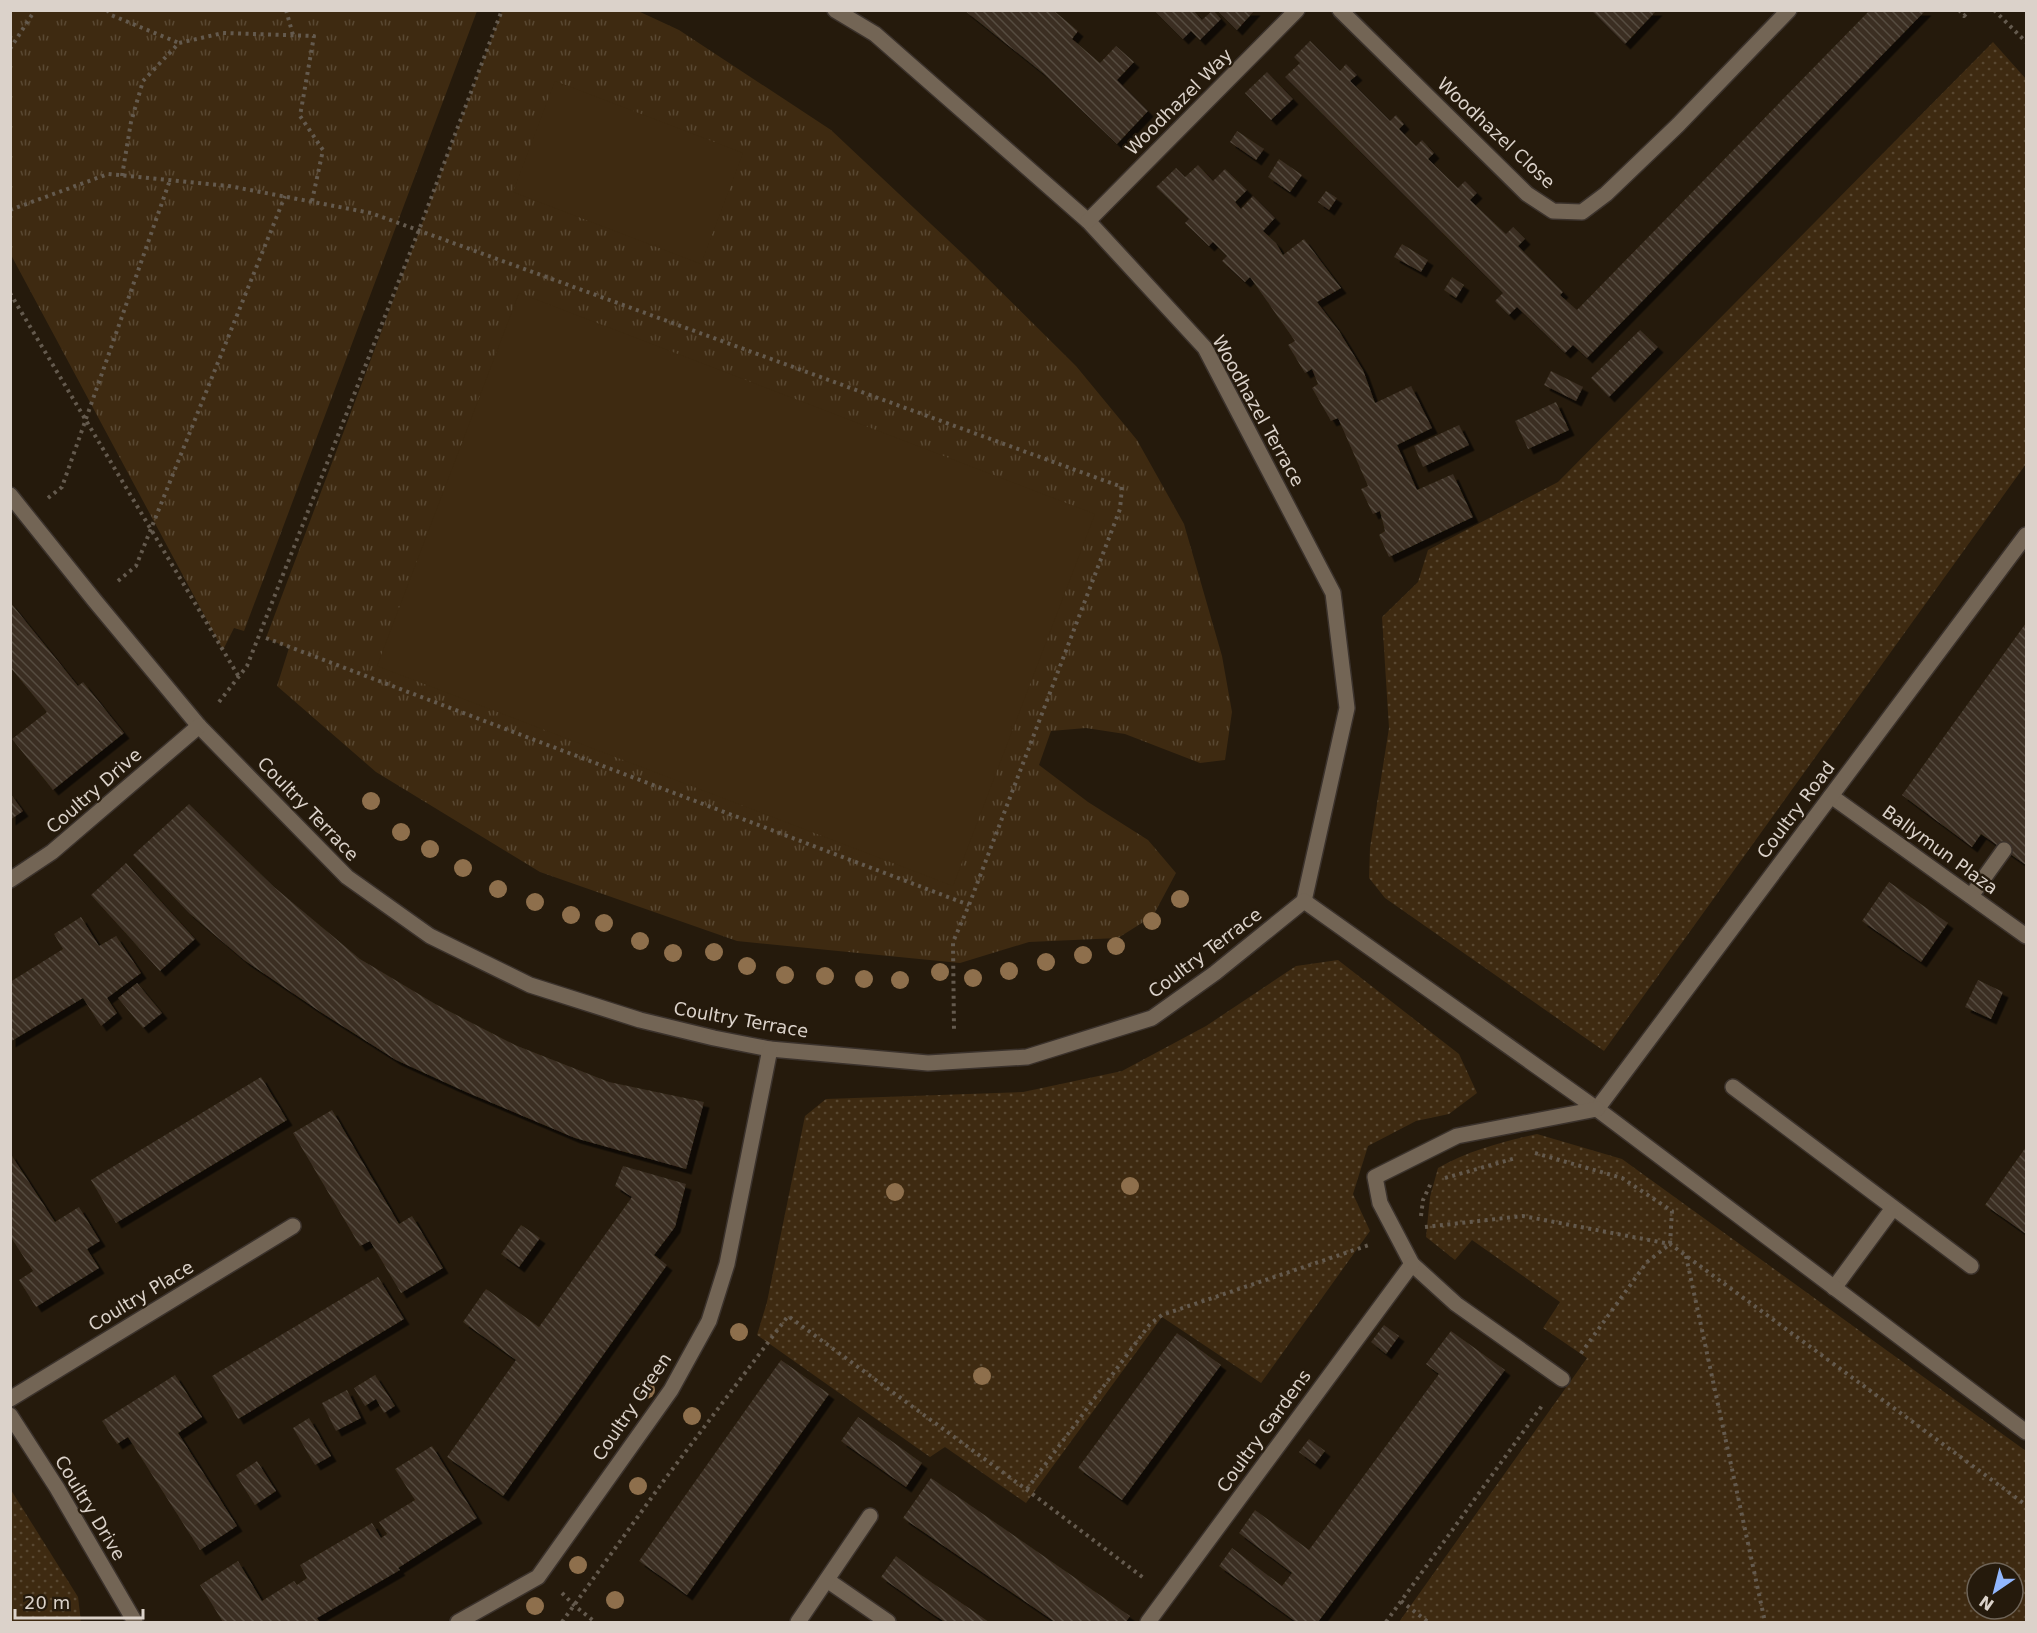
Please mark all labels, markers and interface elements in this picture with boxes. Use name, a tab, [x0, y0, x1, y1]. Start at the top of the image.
street label: Woodhazel Way	[1121, 44, 1237, 159]
street label: Woodhazel Close	[1433, 73, 1559, 192]
street label: Woodhazel Terrace	[1208, 332, 1309, 490]
street label: Coultry Drive	[42, 744, 145, 838]
street label: Coultry Terrace	[253, 752, 363, 865]
street label: Coultry Road	[1752, 757, 1839, 862]
street label: Ballymun Plaza	[1879, 801, 2002, 898]
street label: Coultry Terrace	[1144, 903, 1265, 1002]
street label: Coultry Terrace	[672, 997, 810, 1042]
street label: Coultry Place	[84, 1256, 197, 1335]
street label: Coultry Green	[588, 1349, 675, 1465]
street label: Coultry Gardens	[1212, 1365, 1315, 1496]
street label: Coultry Drive	[51, 1451, 130, 1564]
north arrow	[1965, 1561, 2025, 1621]
scale bar	[15, 1582, 142, 1620]
text: N	[1976, 1591, 1998, 1614]
text: 20 m	[24, 1592, 70, 1613]

